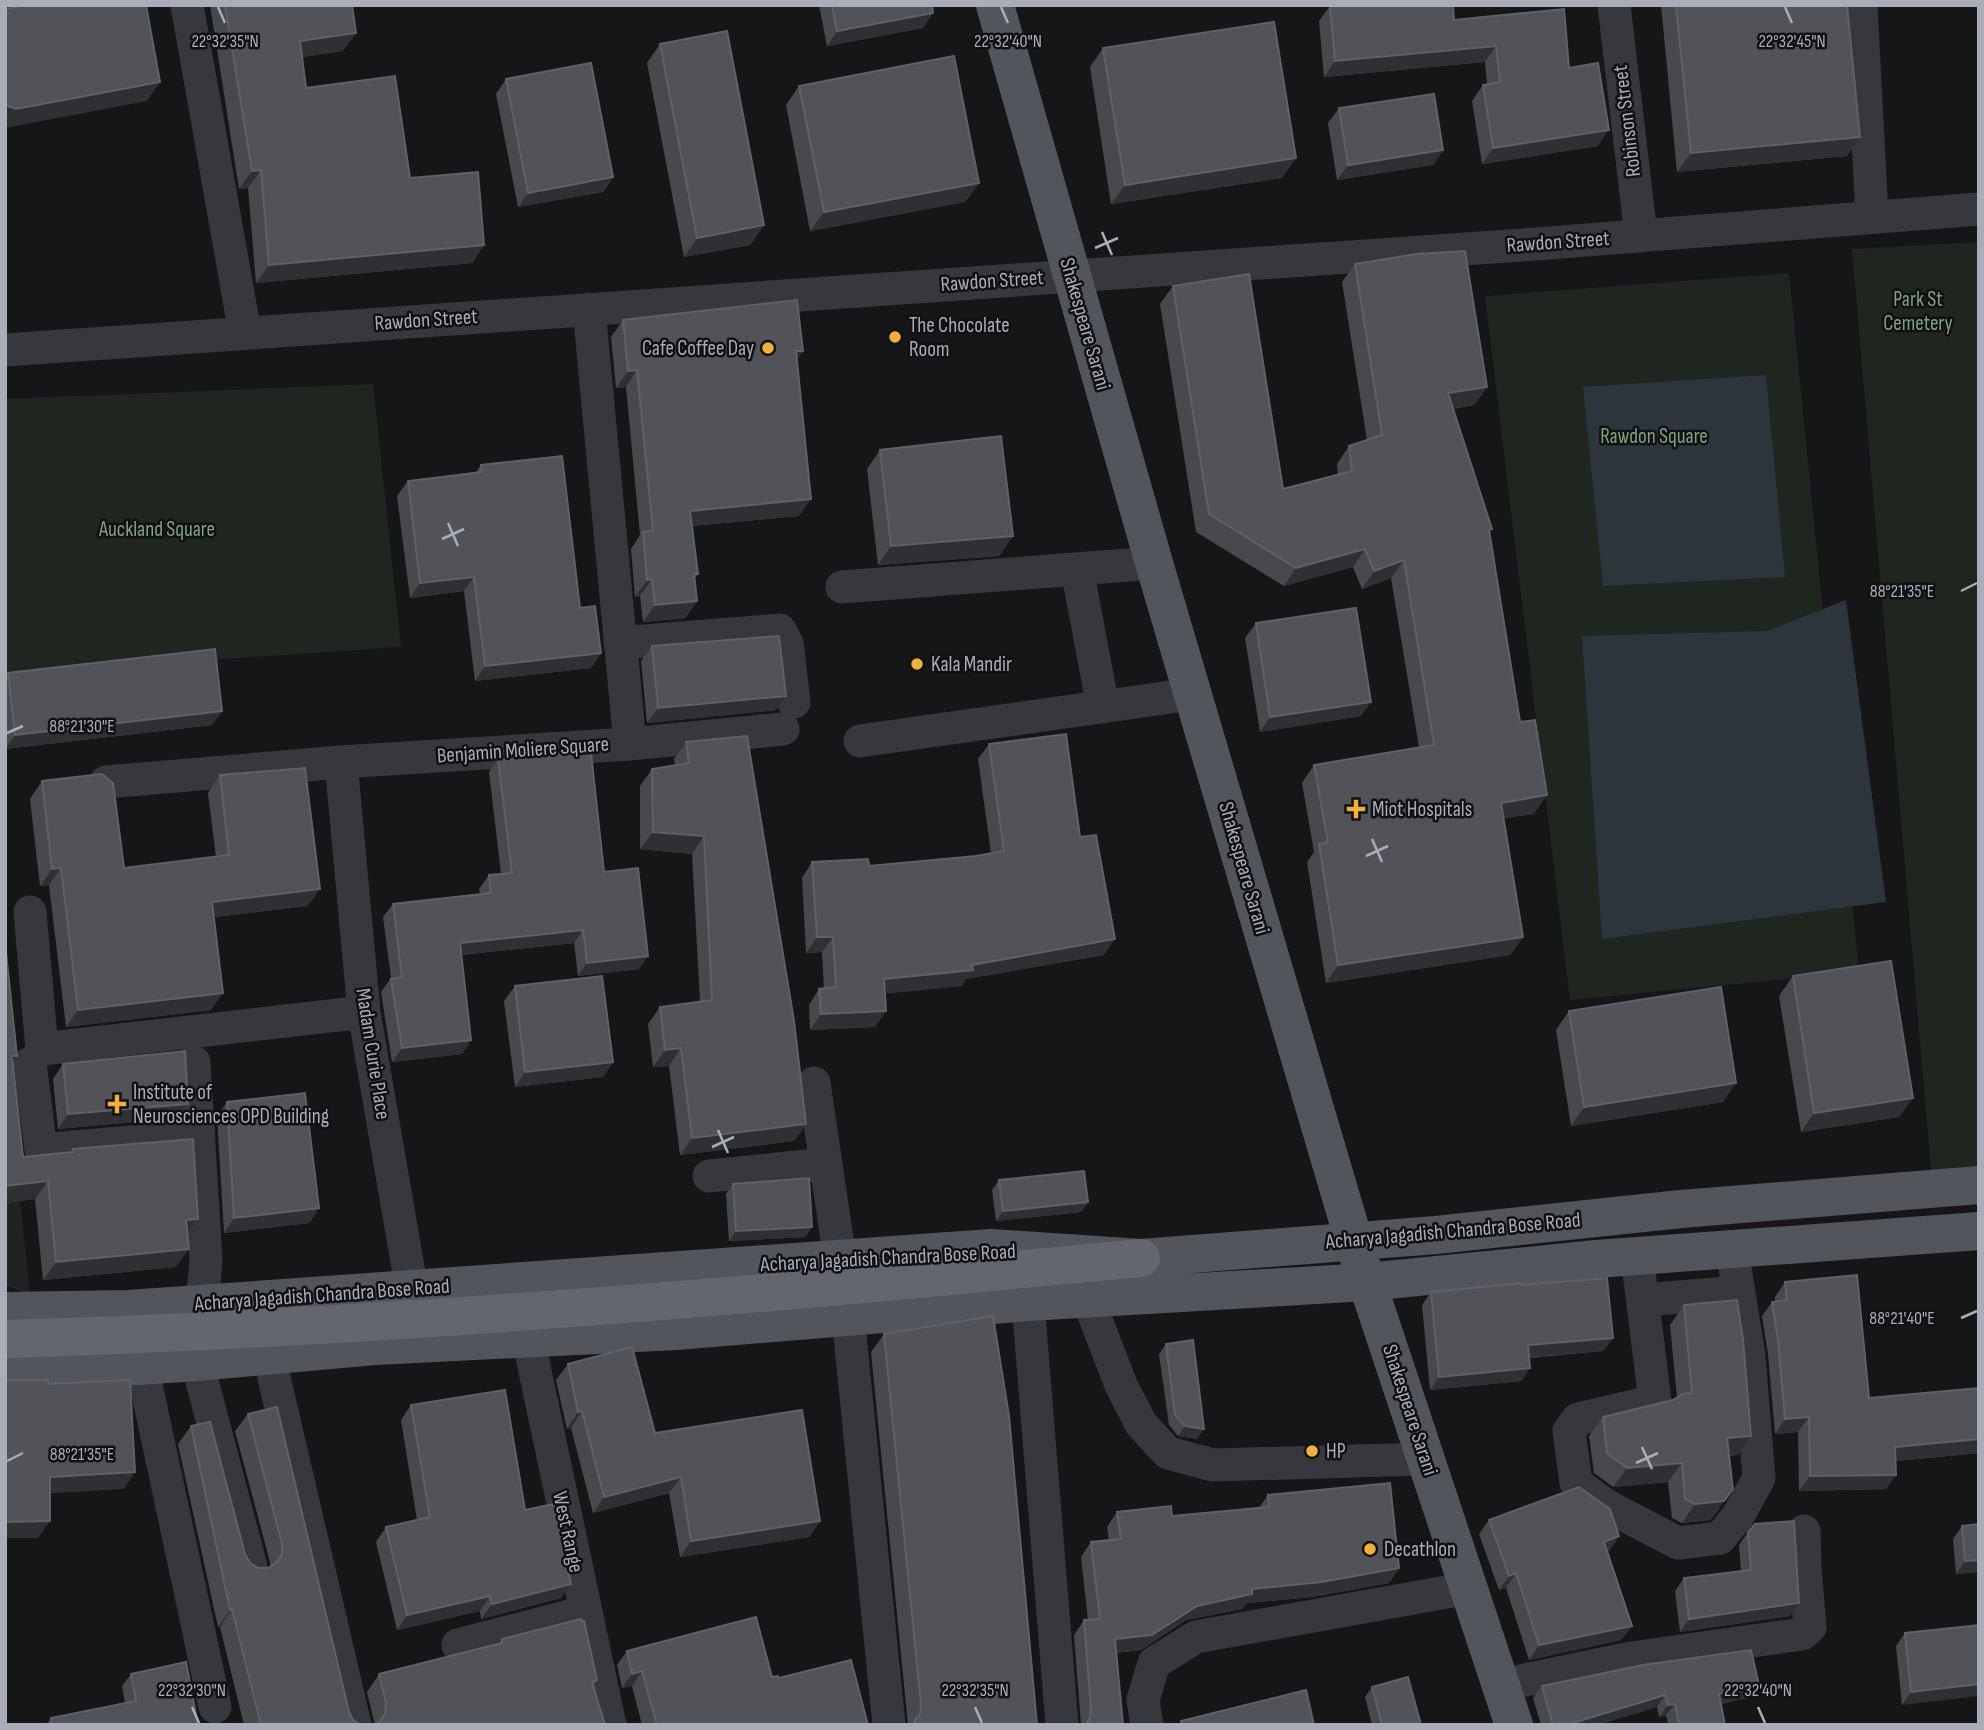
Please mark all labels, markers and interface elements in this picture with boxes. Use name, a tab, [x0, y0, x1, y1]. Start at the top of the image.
text: 22°32'35"N	[191, 31, 259, 52]
text: 22°32'40"N	[974, 31, 1042, 52]
text: 22°32'45"N	[1758, 31, 1826, 52]
street label: Robinson Street	[1608, 64, 1646, 178]
street label: Rawdon Street	[1506, 226, 1610, 258]
street label: Shakespeare Sarani	[1054, 255, 1116, 393]
street label: Rawdon Street	[940, 265, 1044, 297]
park label: Park St Cemetery	[1883, 287, 1953, 336]
street label: Rawdon Street	[374, 304, 478, 336]
place label: The Chocolate Room	[909, 313, 1010, 362]
marker: The Chocolate Room	[887, 329, 903, 345]
place label: Cafe Coffee Day	[642, 336, 754, 361]
marker: Cafe Coffee Day	[760, 340, 776, 356]
park label: Rawdon Square	[1600, 424, 1708, 449]
park label: Auckland Square	[98, 517, 215, 542]
text: 88°21'35"E	[1870, 581, 1934, 602]
place label: Kala Mandir	[931, 652, 1012, 677]
marker: Kala Mandir	[909, 656, 925, 672]
text: 88°21'30"E	[49, 716, 115, 737]
street label: Benjamin Moliere Square	[436, 732, 610, 768]
place label: Miot Hospitals	[1372, 797, 1472, 822]
street label: Shakespeare Sarani	[1213, 799, 1275, 937]
marker: Miot Hospitals	[1346, 799, 1366, 819]
street label: Madam Curie Place	[350, 987, 396, 1121]
place label: Institute of Neurosciences OPD Building	[133, 1080, 329, 1129]
marker: Institute of Neurosciences OPD Building	[107, 1094, 127, 1114]
street label: Acharya Jagadish Chandra Bose Road	[1324, 1207, 1581, 1255]
street label: Acharya Jagadish Chandra Bose Road	[759, 1239, 1016, 1277]
street label: Acharya Jagadish Chandra Bose Road	[193, 1274, 450, 1316]
text: 88°21'40"E	[1869, 1308, 1935, 1329]
street label: Shakespeare Sarani	[1377, 1341, 1443, 1479]
place label: HP	[1326, 1439, 1346, 1464]
marker: HP	[1304, 1443, 1320, 1459]
text: 88°21'35"E	[50, 1444, 114, 1465]
street label: West Range	[547, 1489, 589, 1575]
place label: Decathlon	[1384, 1537, 1456, 1562]
marker: Decathlon	[1362, 1541, 1378, 1557]
text: 22°32'30"N	[158, 1680, 226, 1701]
text: 22°32'35"N	[941, 1680, 1009, 1701]
text: 22°32'40"N	[1724, 1680, 1792, 1701]

